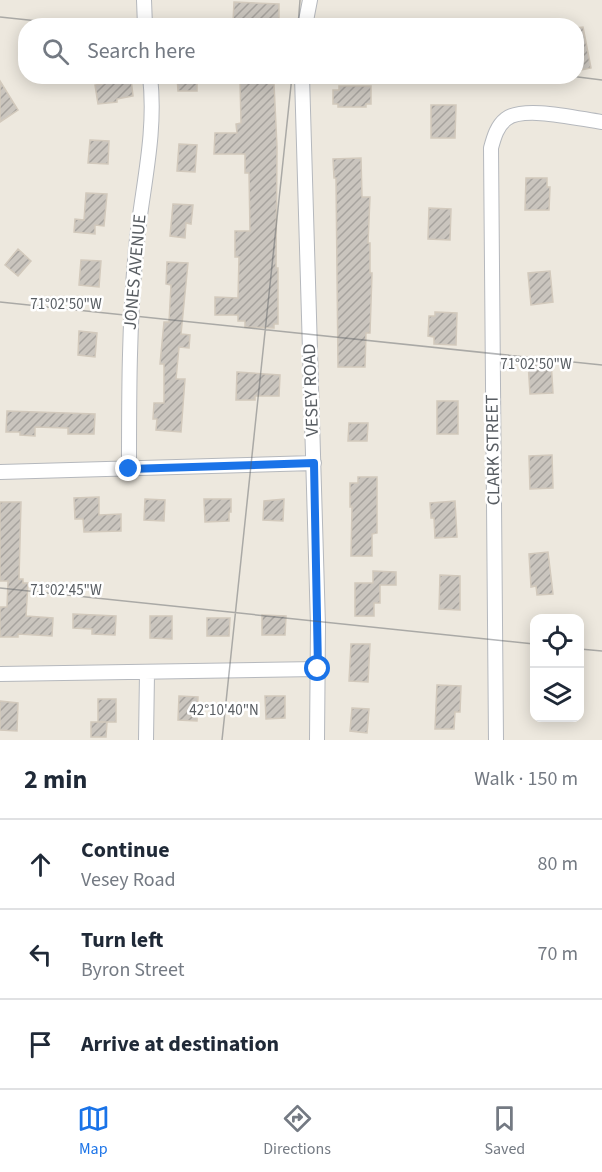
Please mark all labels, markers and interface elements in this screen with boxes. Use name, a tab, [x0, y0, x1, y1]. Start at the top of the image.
search box	[18, 18, 584, 84]
icon: search	[39, 35, 72, 68]
text: Search here	[87, 35, 195, 67]
street label: JONES AVENUE	[117, 213, 153, 331]
text: 71°02'50"W	[30, 294, 102, 315]
street label: VESEY ROAD	[297, 343, 325, 437]
text: 71°02'50"W	[500, 354, 572, 375]
street label: CLARK STREET	[480, 394, 506, 506]
route end	[115, 455, 141, 481]
text: 71°02'45"W	[30, 580, 102, 601]
map controls	[530, 614, 584, 722]
button: locate	[530, 614, 584, 668]
route start	[304, 655, 330, 681]
button: layers	[530, 668, 584, 722]
text: 42°10'40"N	[189, 700, 259, 721]
text: 2 min	[24, 761, 87, 798]
text: Walk · 150 m	[474, 765, 578, 793]
text: Continue	[81, 834, 170, 866]
icon: ahead	[24, 848, 57, 881]
text: 80 m	[538, 850, 578, 878]
text: Vesey Road	[81, 866, 176, 894]
text: Turn left	[81, 924, 163, 956]
icon: left	[24, 938, 57, 971]
text: 70 m	[538, 940, 578, 968]
text: Byron Street	[81, 956, 184, 984]
icon: arrive	[24, 1028, 57, 1061]
text: Arrive at destination	[81, 1028, 279, 1060]
tab: Map	[77, 1102, 110, 1160]
tab: Directions	[263, 1102, 331, 1160]
tab: Saved	[484, 1102, 525, 1160]

